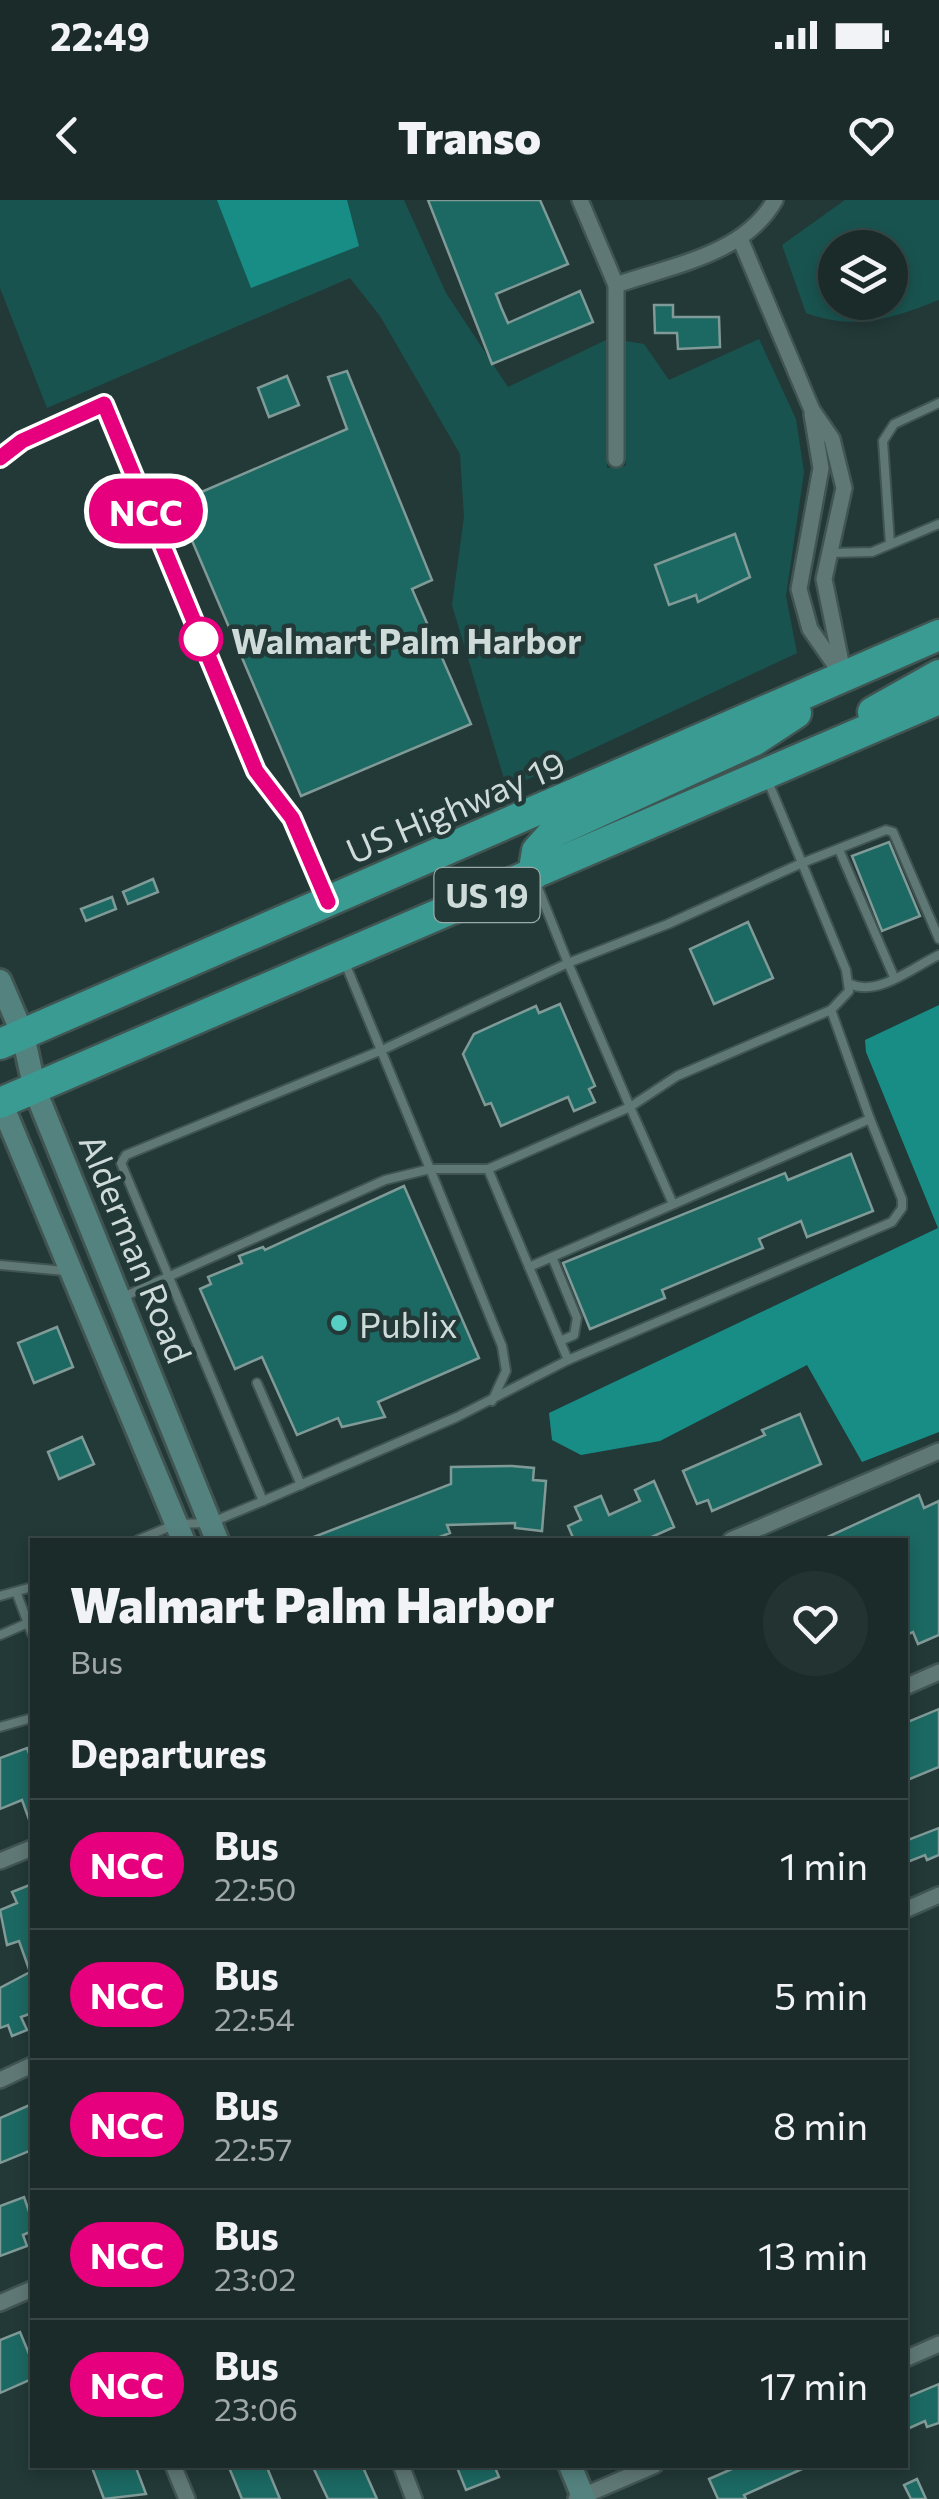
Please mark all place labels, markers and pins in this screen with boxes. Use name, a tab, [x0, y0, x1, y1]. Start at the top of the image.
marker: Walmart Palm Harbor	[180, 618, 222, 660]
place label: Walmart Palm Harbor	[231, 618, 582, 661]
place label: Publix	[359, 1302, 458, 1345]
marker: Publix	[328, 1312, 350, 1334]

